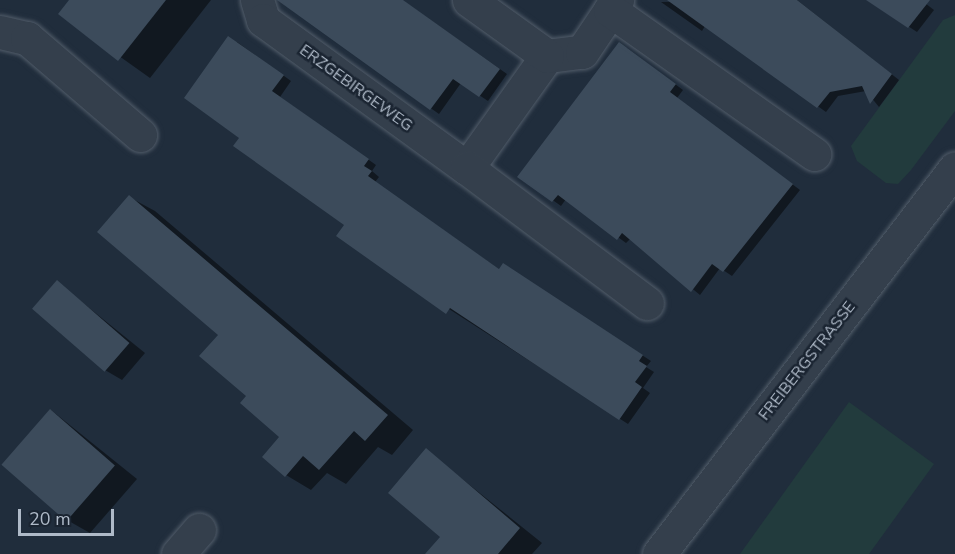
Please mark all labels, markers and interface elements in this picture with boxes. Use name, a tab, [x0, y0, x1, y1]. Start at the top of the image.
street label: ERZGEBIRGEWEG	[296, 41, 416, 135]
street label: FREIBERGSTRASSE	[755, 298, 859, 424]
scale bar	[21, 497, 117, 535]
text: 20 m	[29, 507, 71, 531]

